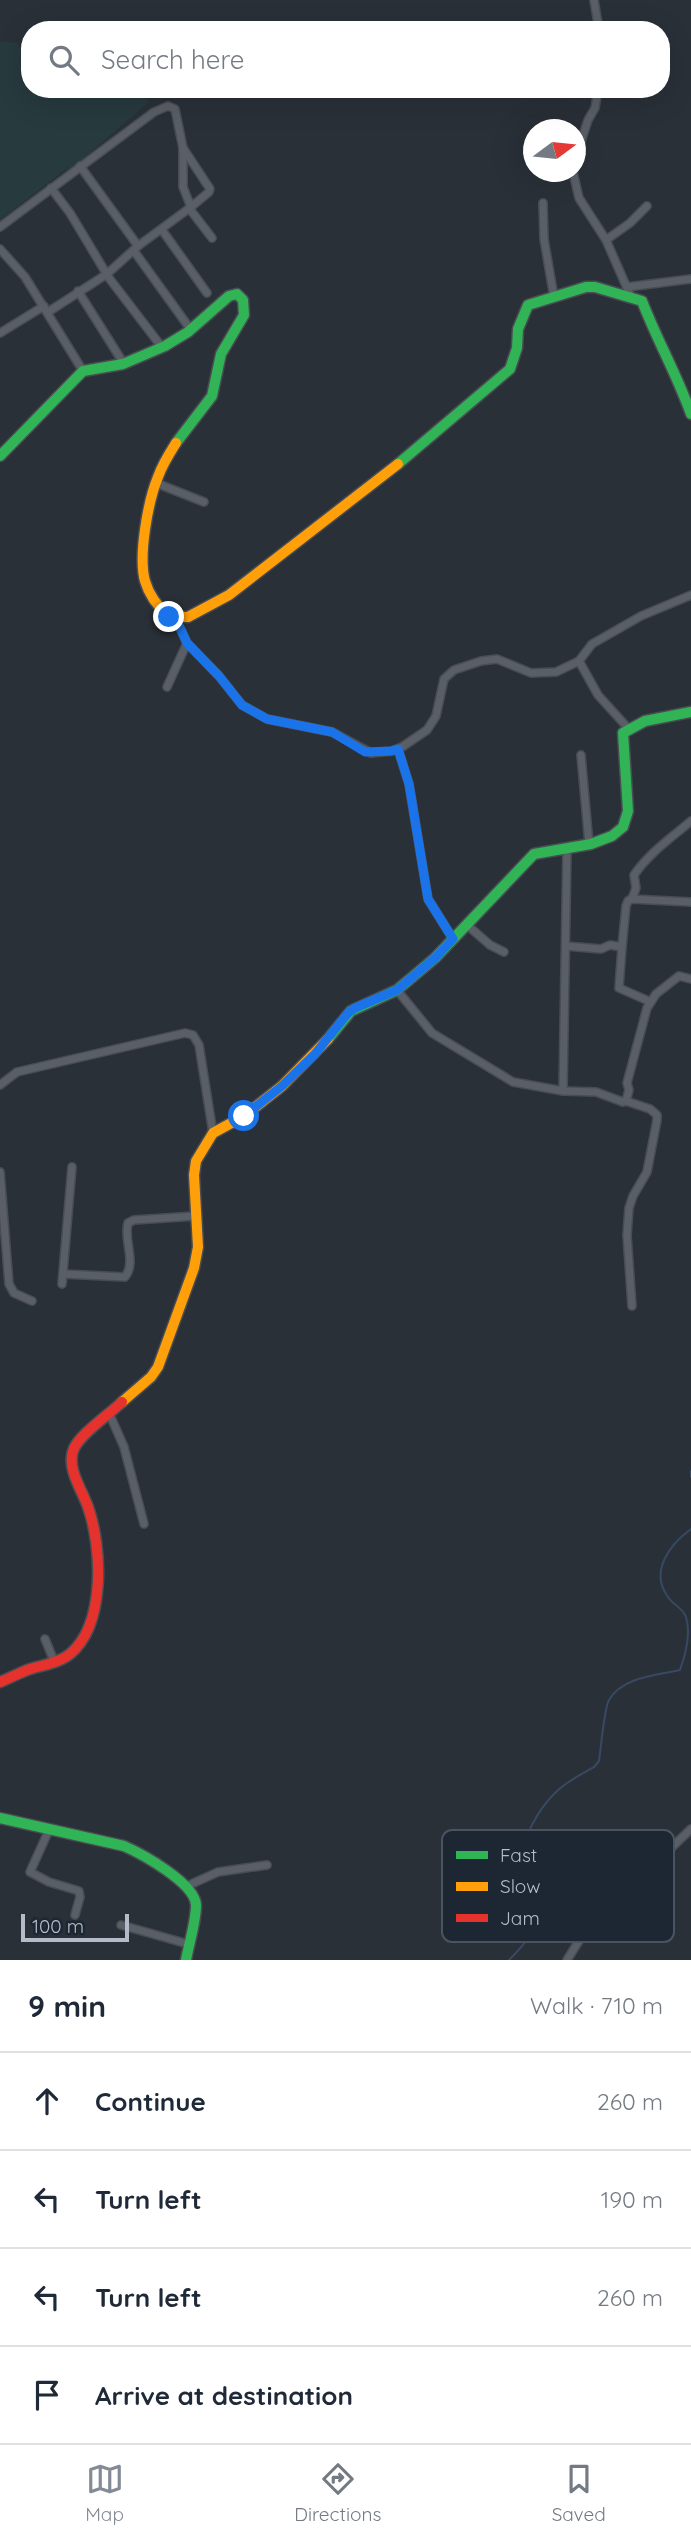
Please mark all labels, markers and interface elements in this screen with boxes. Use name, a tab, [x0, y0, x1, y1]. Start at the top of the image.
search box	[21, 21, 670, 98]
icon: search	[45, 41, 83, 79]
text: Search here	[101, 43, 245, 76]
north arrow	[523, 119, 586, 182]
route end	[153, 601, 184, 632]
route start	[228, 1100, 259, 1131]
legend	[442, 1830, 674, 1942]
text: Fast	[500, 1843, 537, 1867]
text: Slow	[500, 1874, 541, 1898]
text: Jam	[500, 1906, 540, 1930]
scale bar	[21, 1911, 130, 1943]
text: 100 m	[32, 1914, 84, 1938]
text: 9 min	[28, 1987, 106, 2025]
text: Walk · 710 m	[530, 1991, 663, 2020]
icon: ahead	[28, 2082, 66, 2120]
text: Continue	[95, 2085, 206, 2118]
text: 260 m	[597, 2087, 663, 2116]
icon: left	[28, 2180, 66, 2218]
text: Turn left	[95, 2183, 202, 2216]
text: 190 m	[601, 2185, 663, 2214]
icon: left	[28, 2278, 66, 2316]
text: Turn left	[95, 2281, 202, 2314]
text: 260 m	[597, 2283, 663, 2312]
icon: arrive	[28, 2376, 66, 2414]
text: Arrive at destination	[95, 2379, 353, 2412]
tab: Map	[85, 2460, 124, 2526]
tab: Directions	[294, 2460, 381, 2526]
tab: Saved	[552, 2460, 606, 2526]

